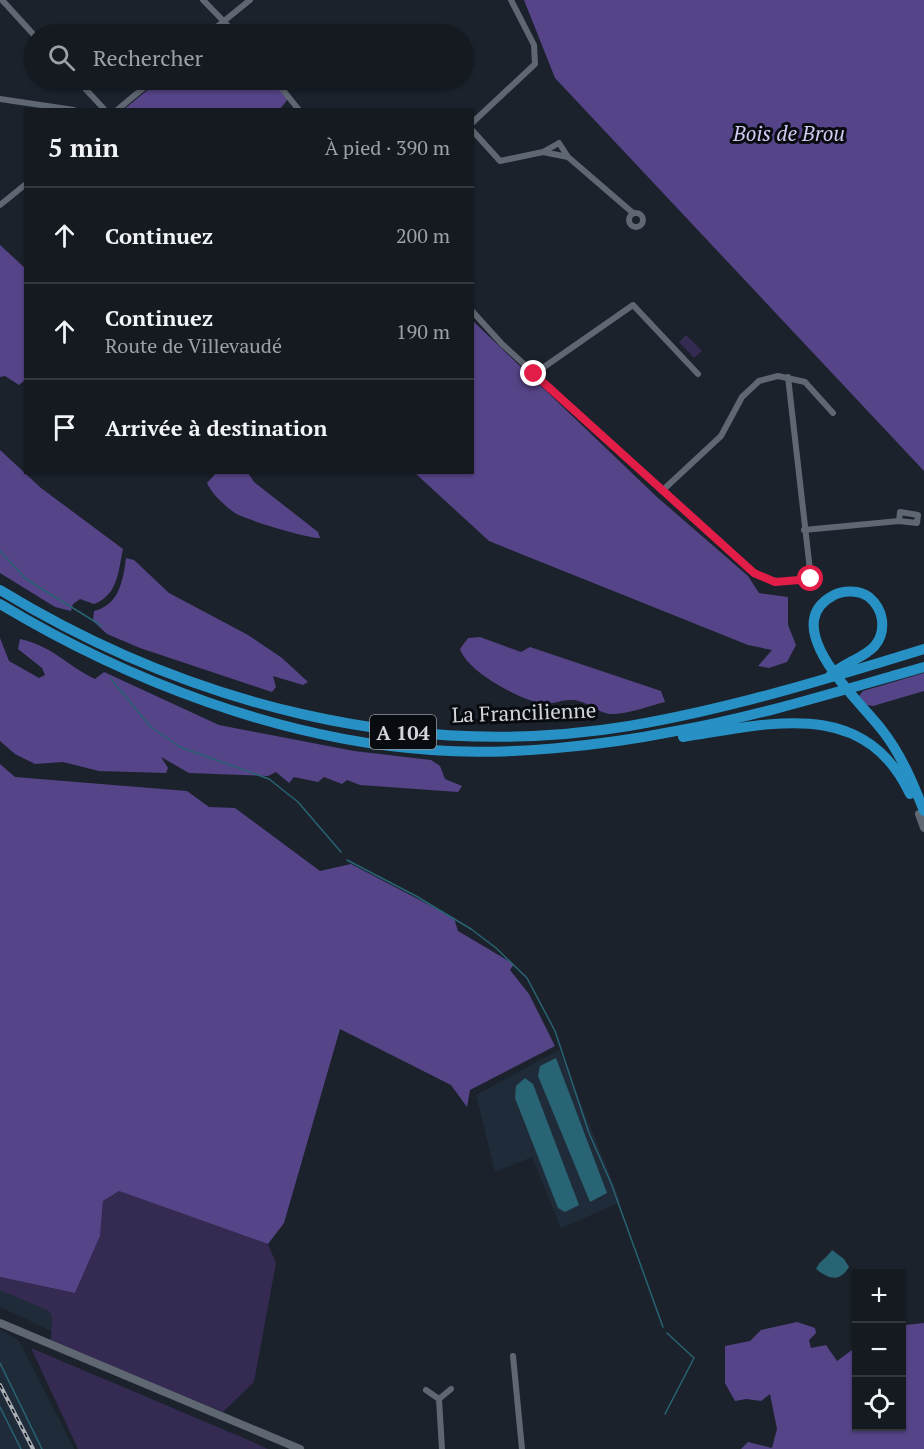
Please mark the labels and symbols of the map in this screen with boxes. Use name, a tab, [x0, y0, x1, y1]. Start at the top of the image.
park label: Bois de Brou	[732, 119, 845, 147]
route end	[520, 360, 546, 386]
route start	[797, 565, 823, 591]
street label: La Francilienne	[451, 695, 597, 729]
road number: A 104	[370, 715, 436, 749]

